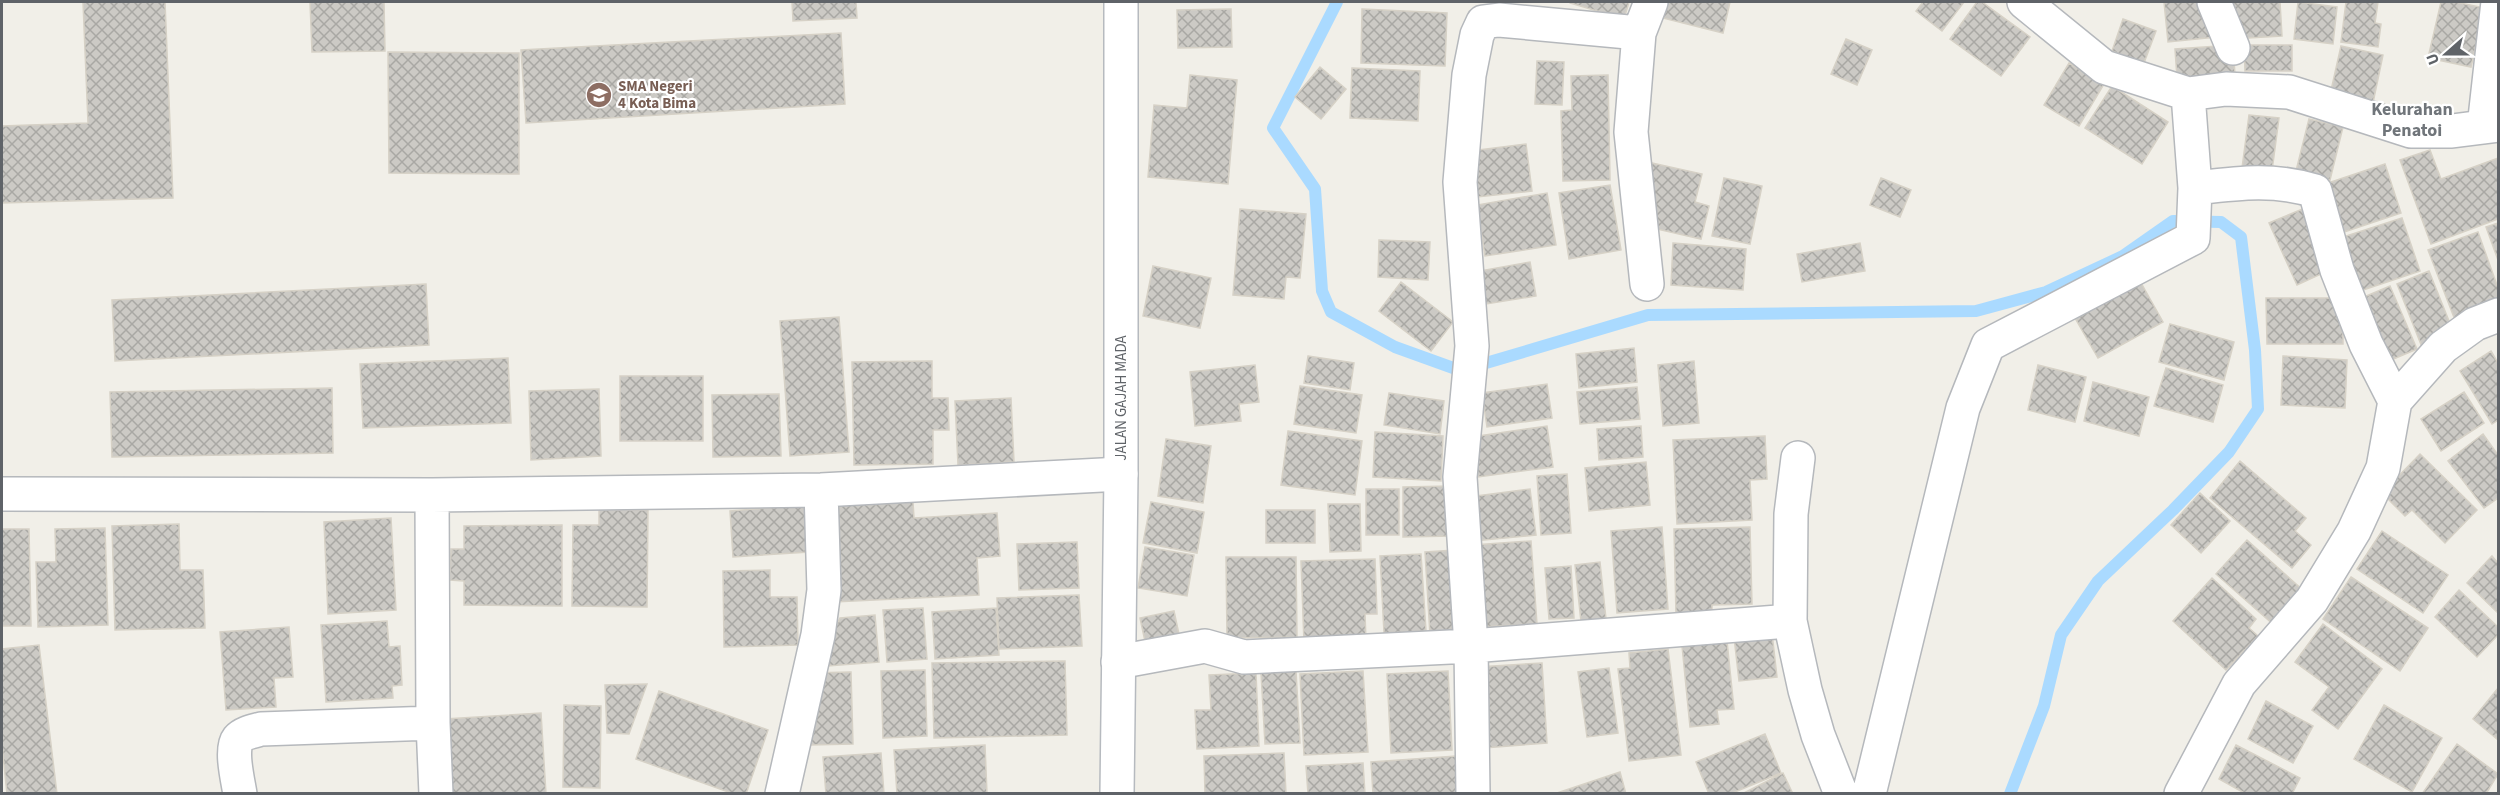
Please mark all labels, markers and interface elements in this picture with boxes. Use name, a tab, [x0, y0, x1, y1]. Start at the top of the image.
north arrow	[2416, 24, 2476, 84]
text: U	[2421, 50, 2445, 68]
place label: SMA Negeri 4 Kota Bima	[618, 76, 696, 114]
school or university icon: SMA Negeri 4 Kota Bima	[584, 80, 614, 110]
district label: Kelurahan Penatoi	[2371, 97, 2453, 143]
street label: JALAN GAJAH MADA	[1111, 335, 1132, 461]

